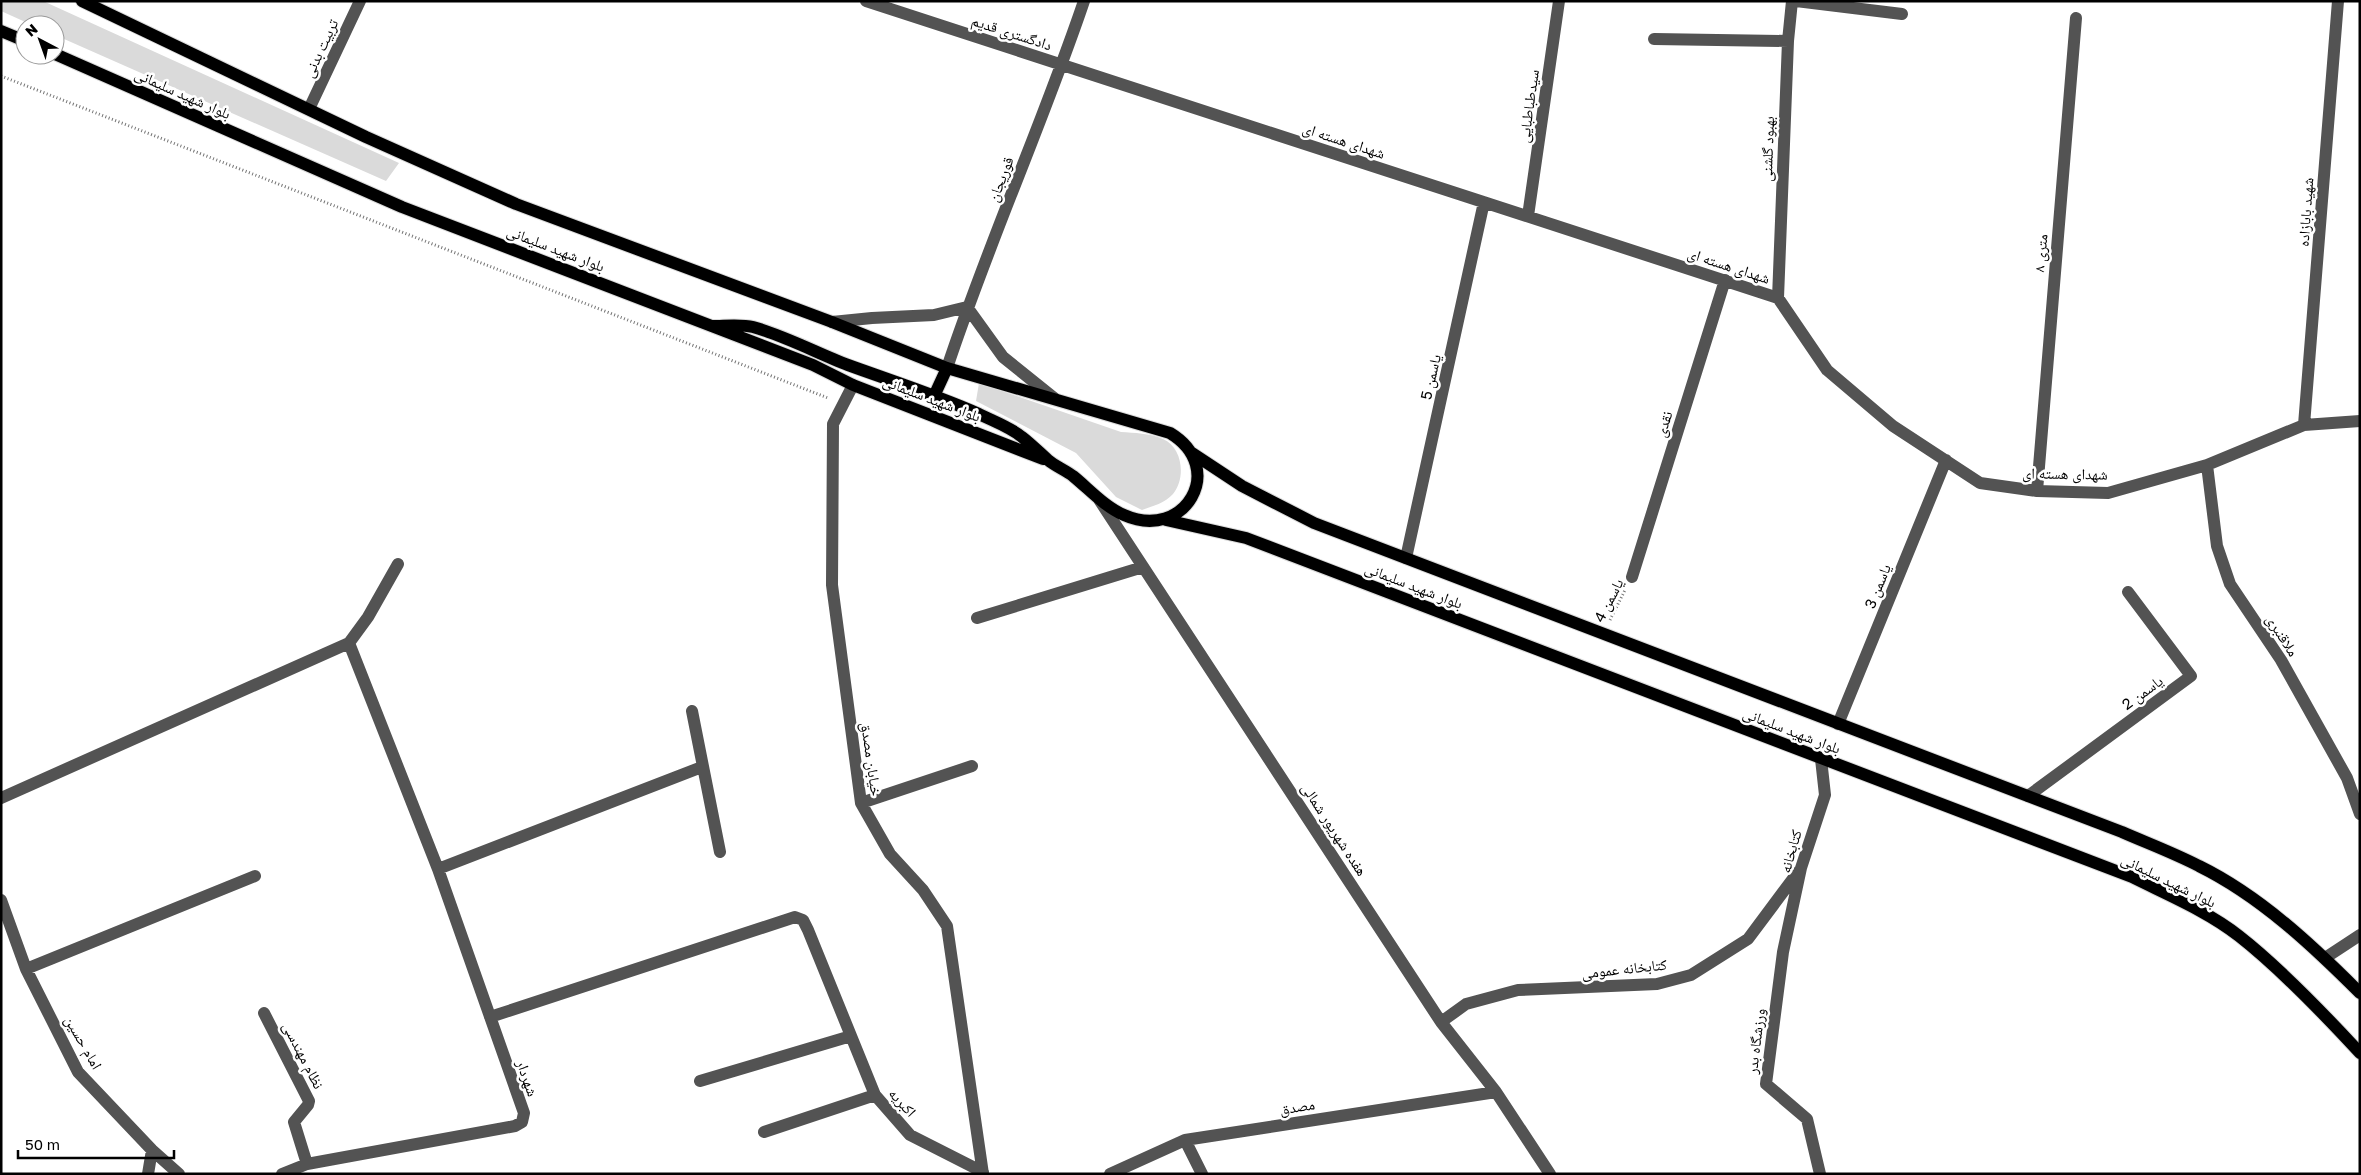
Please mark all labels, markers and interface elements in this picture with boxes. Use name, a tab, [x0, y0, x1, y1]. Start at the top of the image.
street label: دادگستری قدیم	[969, 11, 1054, 55]
north arrow	[15, 15, 65, 65]
street label: تربیت بدنی	[299, 15, 343, 81]
text: N	[22, 20, 41, 40]
street label: بلوار شهید سلیمانی	[131, 64, 234, 124]
street label: سیدطباطبایی	[1514, 68, 1544, 144]
street label: بهبود گلشنی	[1757, 116, 1779, 182]
street label: شهدای هسته ای	[1300, 118, 1388, 164]
street label: قوریجان	[983, 154, 1019, 205]
street label: شهید بابازاده	[2294, 177, 2317, 247]
street label: بلوار شهید سلیمانی	[504, 221, 607, 277]
street label: ۸ متری	[2029, 233, 2053, 273]
street label: شهدای هسته ای	[1685, 243, 1773, 289]
street label: یاسمن 5	[1416, 352, 1446, 402]
street label: بلوار شهید سلیمانی	[880, 371, 983, 427]
street label: نقدی	[1651, 409, 1677, 440]
street label: شهدای هسته ای	[2022, 463, 2108, 485]
street label: بلوار شهید سلیمانی	[1362, 558, 1465, 614]
street label: یاسمن 3	[1860, 561, 1896, 612]
street label: یاسمن 4	[1589, 575, 1629, 626]
street label: ملاقنبری	[2261, 611, 2303, 661]
street label: یاسمن 2	[2118, 671, 2167, 714]
street label: بلوار شهید سلیمانی	[1740, 703, 1843, 759]
street label: خیابان مصدق	[856, 721, 886, 798]
street label: هفده شهریور شمالی	[1297, 779, 1372, 880]
street label: کتابخانه	[1775, 827, 1805, 875]
street label: بلوار شهید سلیمانی	[2118, 849, 2219, 912]
street label: کتابخانه عمومی	[1580, 955, 1668, 983]
street label: ورزشگاه بدر	[1742, 1007, 1769, 1076]
street label: امام حسین	[60, 1012, 107, 1073]
street label: نظام مهندسی	[278, 1019, 329, 1092]
street label: شهردار	[512, 1057, 543, 1099]
street label: اکبریه	[885, 1084, 920, 1121]
street label: مصدق	[1278, 1094, 1316, 1120]
scale bar	[18, 1128, 174, 1160]
text: 50 m	[25, 1135, 60, 1153]

